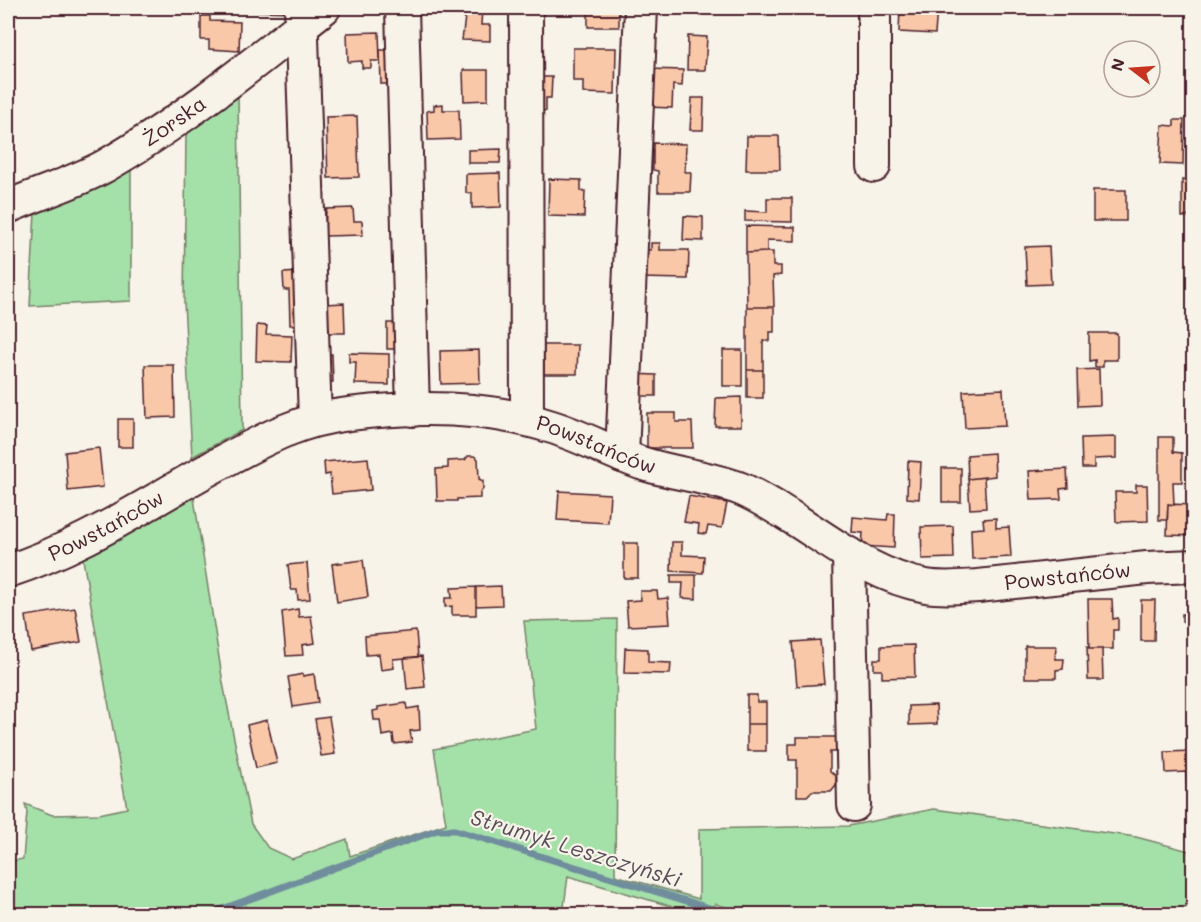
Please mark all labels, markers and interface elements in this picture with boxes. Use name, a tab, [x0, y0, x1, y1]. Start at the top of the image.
north arrow	[1102, 39, 1162, 99]
text: N	[1105, 56, 1129, 73]
street label: Żorska	[137, 89, 211, 152]
street label: Powstańców	[534, 408, 660, 479]
street label: Powstańców	[44, 483, 168, 566]
street label: Powstańców	[1003, 555, 1132, 595]
water label: Strumyk Leszczyński	[467, 802, 685, 893]

